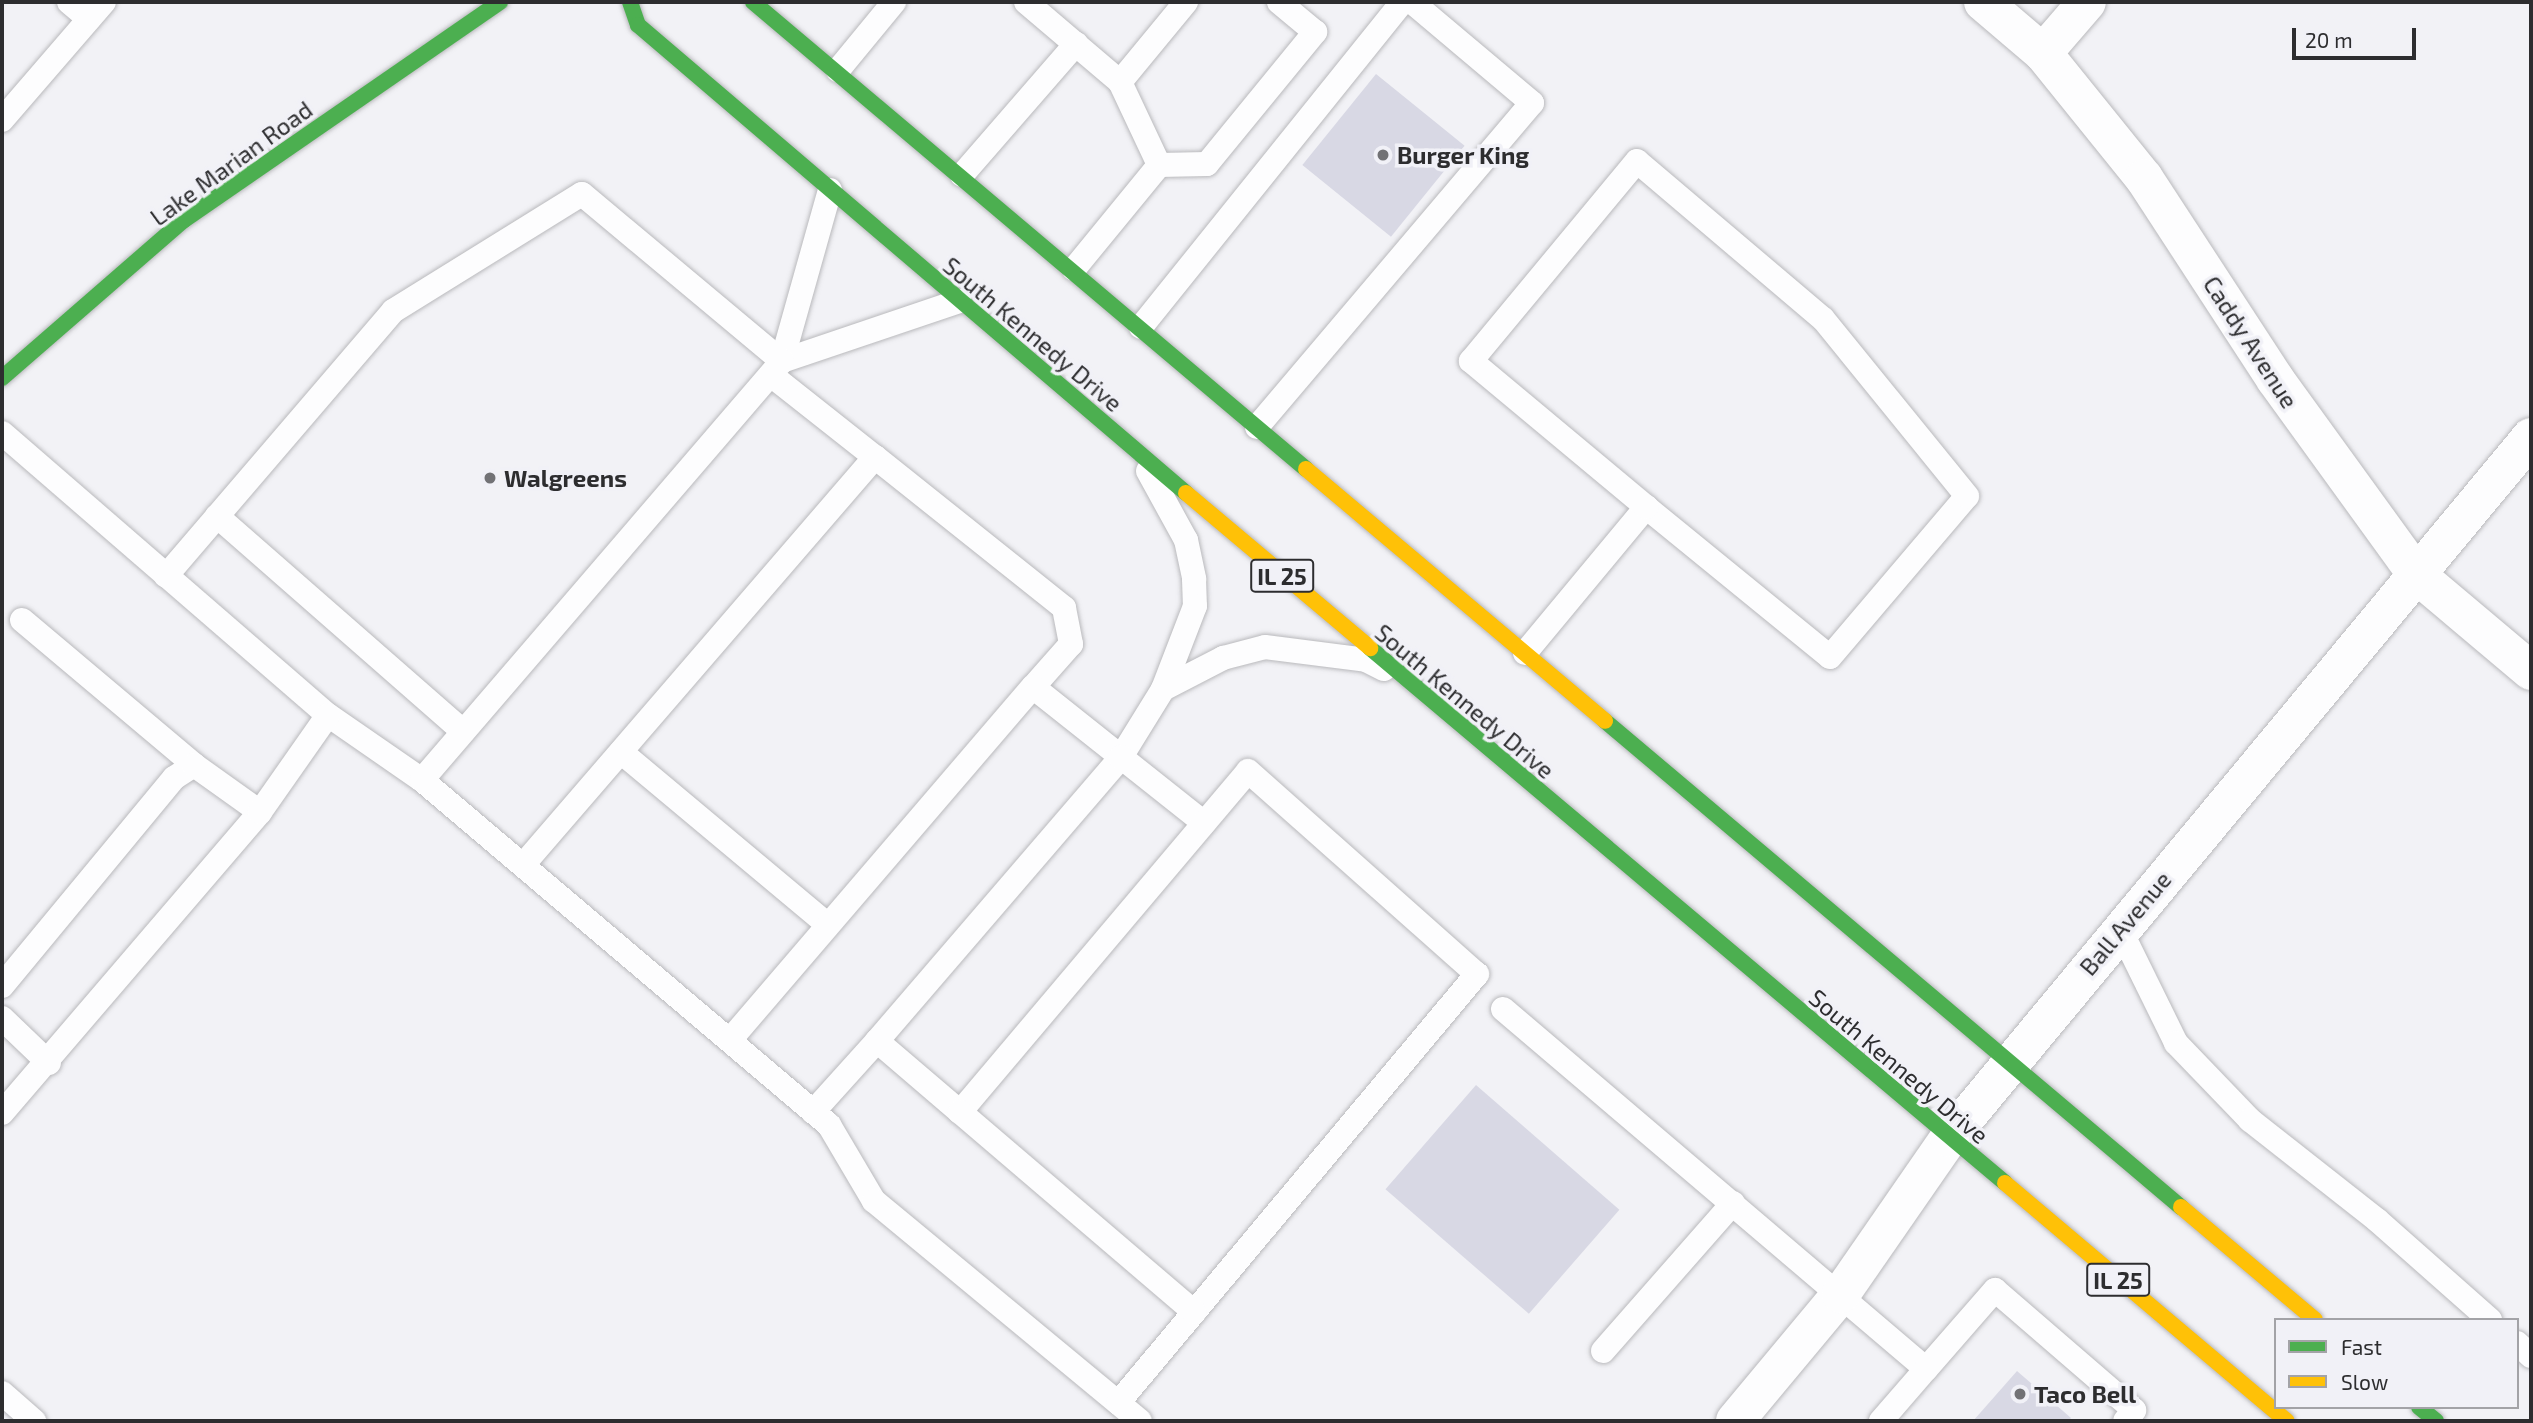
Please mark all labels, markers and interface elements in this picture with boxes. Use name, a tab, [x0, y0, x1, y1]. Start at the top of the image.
scale bar	[2295, 14, 2419, 58]
text: 20 m	[2305, 27, 2353, 52]
street label: Lake Marian Road	[144, 95, 318, 231]
place label: Burger King	[1397, 141, 1530, 169]
marker: Burger King	[1375, 147, 1391, 163]
street label: South Kennedy Drive	[937, 250, 1129, 418]
street label: Caddy Avenue	[2197, 270, 2305, 414]
place label: Walgreens	[504, 464, 627, 492]
marker: Walgreens	[482, 470, 498, 486]
road number: IL 25	[1249, 556, 1315, 596]
street label: South Kennedy Drive	[1369, 617, 1561, 785]
street label: Ball Avenue	[2073, 865, 2177, 981]
street label: South Kennedy Drive	[1803, 982, 1995, 1150]
road number: IL 25	[2085, 1260, 2151, 1300]
legend	[2274, 1318, 2519, 1409]
text: Fast	[2341, 1334, 2382, 1359]
text: Slow	[2341, 1369, 2388, 1394]
place label: Taco Bell	[2034, 1380, 2136, 1408]
marker: Taco Bell	[2012, 1386, 2028, 1402]

